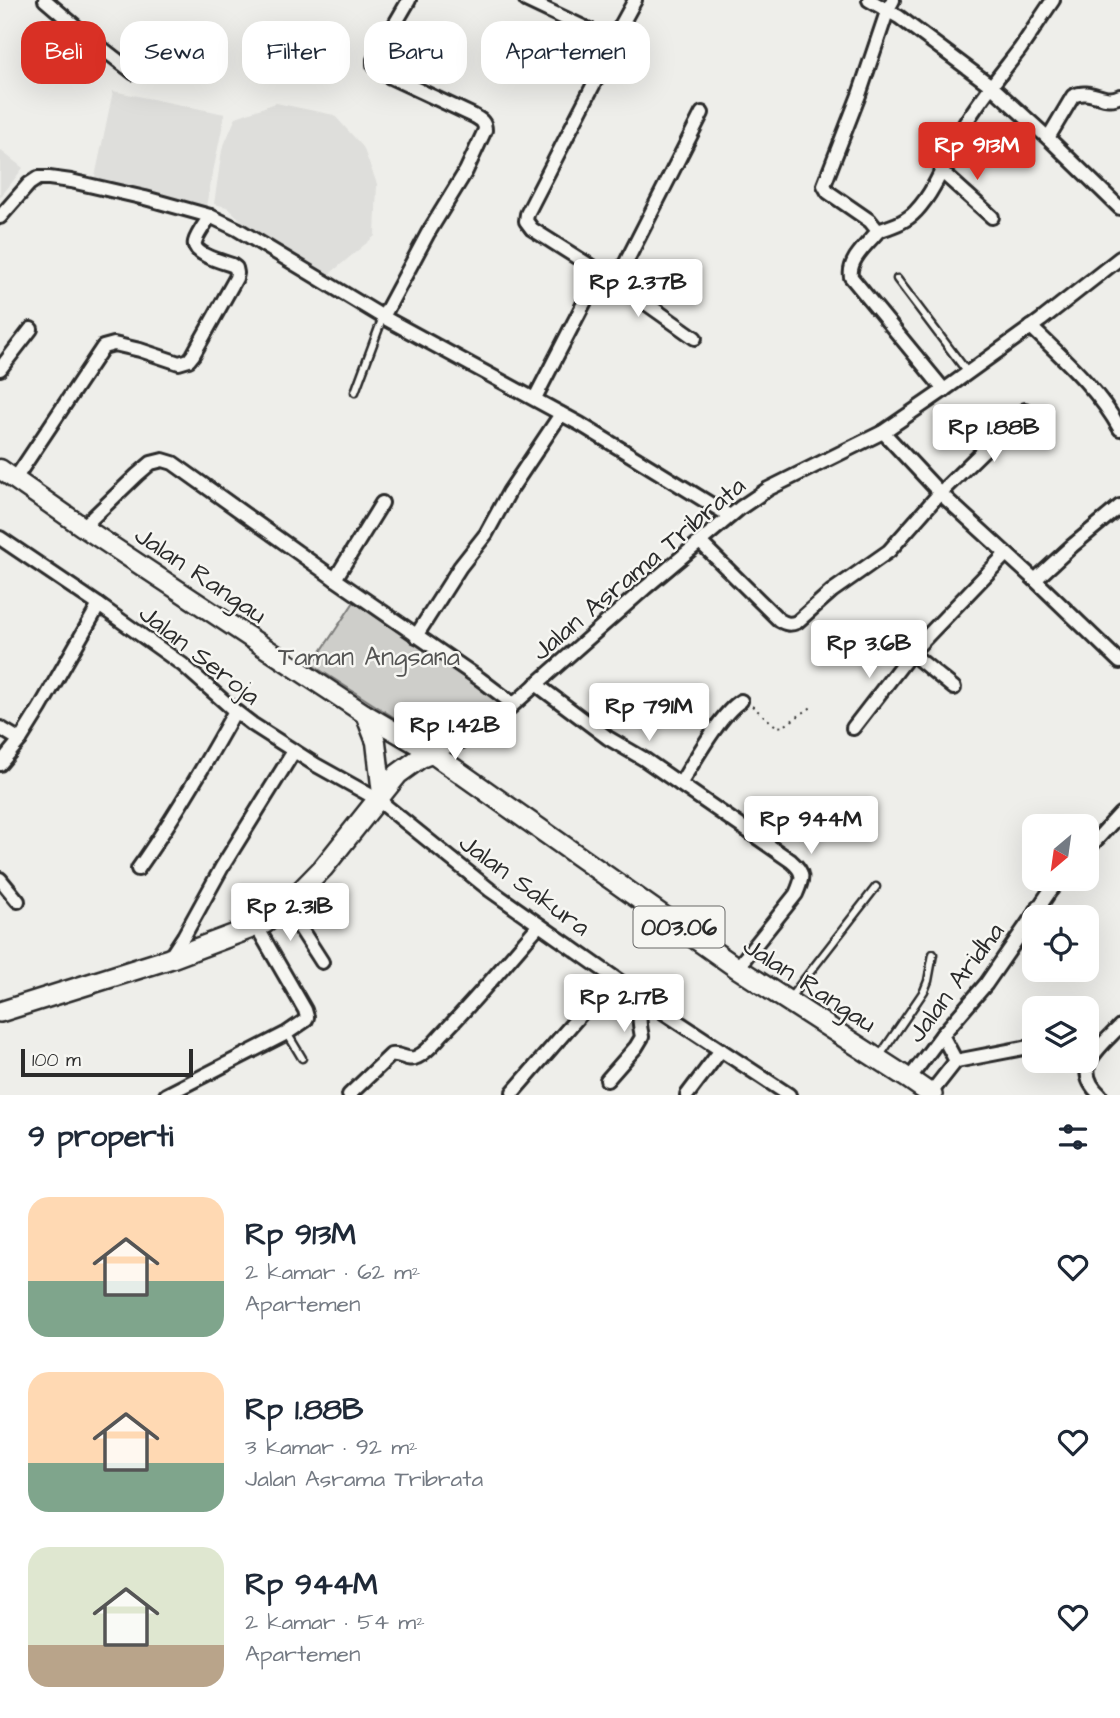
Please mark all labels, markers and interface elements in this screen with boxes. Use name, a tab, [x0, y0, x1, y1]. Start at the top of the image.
chip: Beli	[21, 21, 106, 84]
chip: Sewa	[120, 21, 228, 84]
chip: Filter	[242, 21, 350, 84]
chip: Baru	[364, 21, 467, 84]
chip: Apartemen	[481, 21, 650, 84]
pin: Rp 913M	[912, 122, 1042, 182]
text: Rp 913M	[934, 129, 1020, 161]
pin: Rp 2.37B	[566, 260, 710, 319]
text: Rp 2.37B	[589, 266, 687, 298]
pin: Rp 1.88B	[922, 405, 1066, 464]
text: Rp 1.88B	[949, 411, 1039, 443]
street label: Jalan Asrama Tribrata	[524, 468, 753, 669]
street label: Jalan Rangau	[126, 517, 274, 634]
street label: Jalan Seroja	[131, 596, 268, 714]
pin: Rp 3.6B	[804, 620, 934, 680]
text: Rp 3.6B	[827, 627, 911, 659]
park label: Taman Angsana	[278, 639, 460, 677]
pin: Rp 791M	[584, 684, 714, 743]
text: Rp 791M	[605, 690, 693, 722]
pin: Rp 1.42B	[383, 702, 527, 762]
text: Rp 1.42B	[410, 709, 500, 741]
pin: Rp 944M	[746, 796, 876, 856]
text: Rp 944M	[760, 803, 862, 835]
north arrow	[1022, 814, 1099, 891]
map controls	[1022, 814, 1099, 1073]
street label: Jalan Sakura	[451, 825, 597, 945]
pin: Rp 2.31B	[218, 884, 362, 943]
text: Rp 2.31B	[247, 890, 333, 922]
button: locate	[1022, 905, 1099, 982]
road number: 003.06	[634, 906, 724, 947]
street label: Jalan Aridha	[899, 915, 1013, 1050]
street label: Jalan Rangau	[735, 928, 883, 1043]
pin: Rp 2.17B	[552, 974, 696, 1034]
text: Rp 2.17B	[580, 981, 668, 1013]
button: layers	[1022, 996, 1099, 1073]
scale bar	[21, 1046, 192, 1078]
text: 100 m	[32, 1047, 81, 1074]
text: 9 properti	[28, 1116, 173, 1158]
icon: filters	[1054, 1118, 1092, 1156]
text: Rp 913M	[245, 1214, 356, 1256]
icon: home	[84, 1225, 168, 1309]
icon: heart	[1054, 1248, 1092, 1286]
text: 2 kamar · 62 m²	[245, 1256, 420, 1288]
text: Apartemen	[245, 1288, 361, 1320]
text: Rp 1.88B	[245, 1389, 363, 1431]
icon: home	[84, 1400, 168, 1484]
icon: heart	[1054, 1423, 1092, 1461]
text: 3 kamar · 92 m²	[245, 1431, 418, 1463]
text: Jalan Asrama Tribrata	[245, 1463, 483, 1495]
text: Rp 944M	[245, 1564, 378, 1606]
icon: home	[84, 1575, 168, 1659]
icon: heart	[1054, 1598, 1092, 1636]
text: 2 kamar · 54 m²	[245, 1606, 425, 1638]
text: Apartemen	[245, 1638, 361, 1670]

